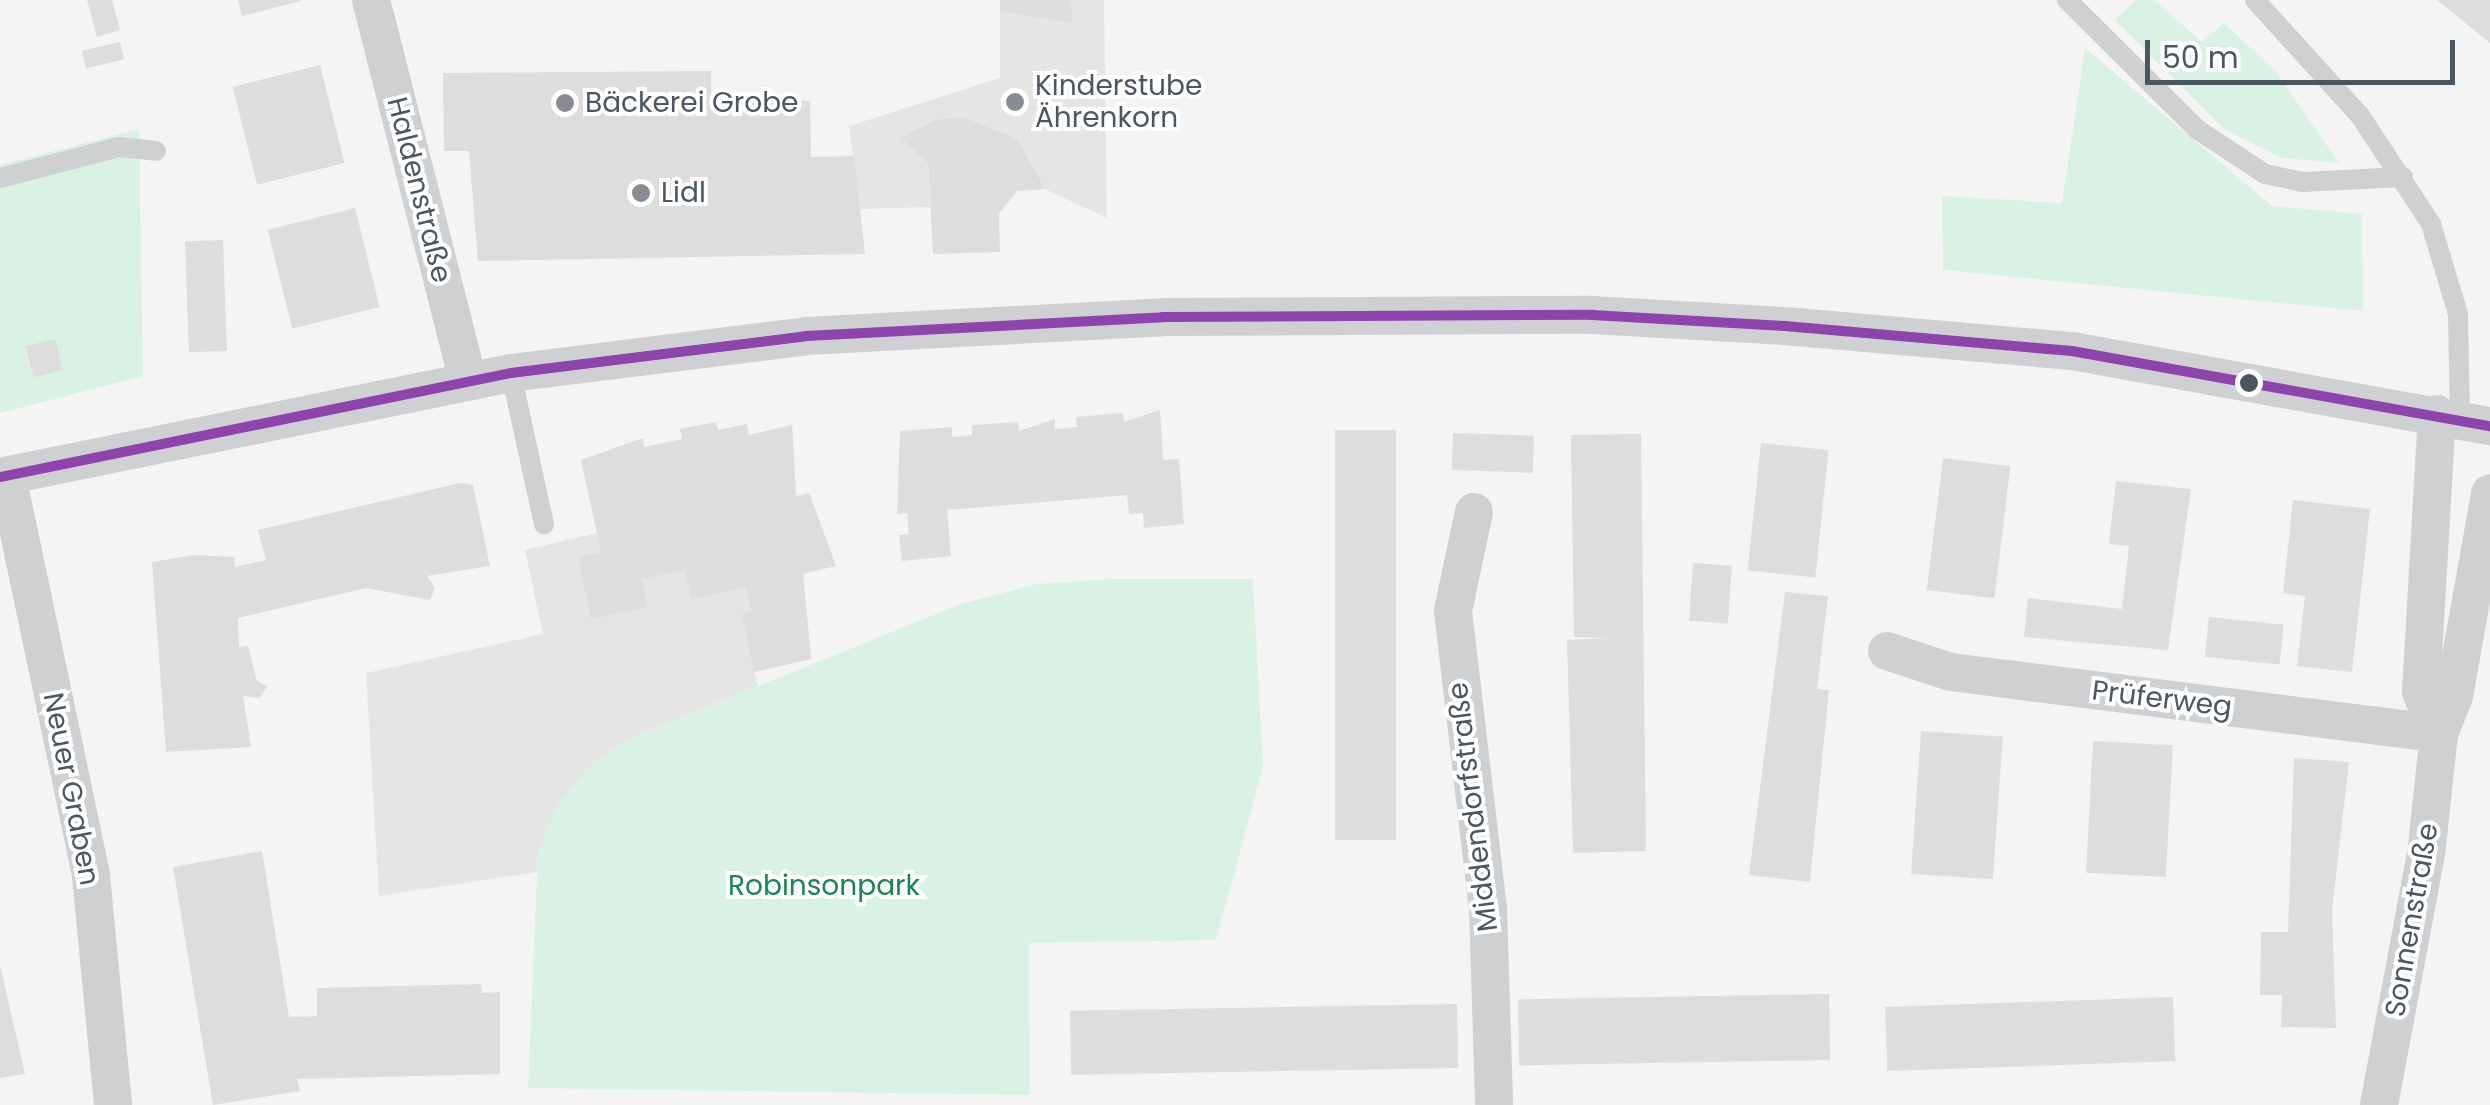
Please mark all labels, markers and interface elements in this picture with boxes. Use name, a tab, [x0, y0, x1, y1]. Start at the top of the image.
scale bar	[2150, 20, 2460, 82]
text: 50 m	[2162, 36, 2239, 79]
place label: Kinderstube Ährenkorn	[1035, 69, 1202, 135]
place label: Bäckerei Grobe	[585, 86, 798, 120]
marker: Kinderstube Ährenkorn	[1004, 91, 1026, 113]
marker: Bäckerei Grobe	[554, 92, 576, 114]
street label: Haldenstraße	[380, 94, 458, 286]
place label: Lidl	[661, 176, 706, 210]
marker: Lidl	[630, 182, 652, 204]
unlabelled marker	[2239, 373, 2259, 393]
street label: Prüferweg	[2090, 674, 2234, 724]
street label: Middendorfstraße	[1441, 680, 1505, 934]
street label: Neuer Graben	[36, 690, 106, 888]
street label: Sonnenstraße	[2378, 821, 2446, 1019]
park label: Robinsonpark	[728, 869, 920, 903]

